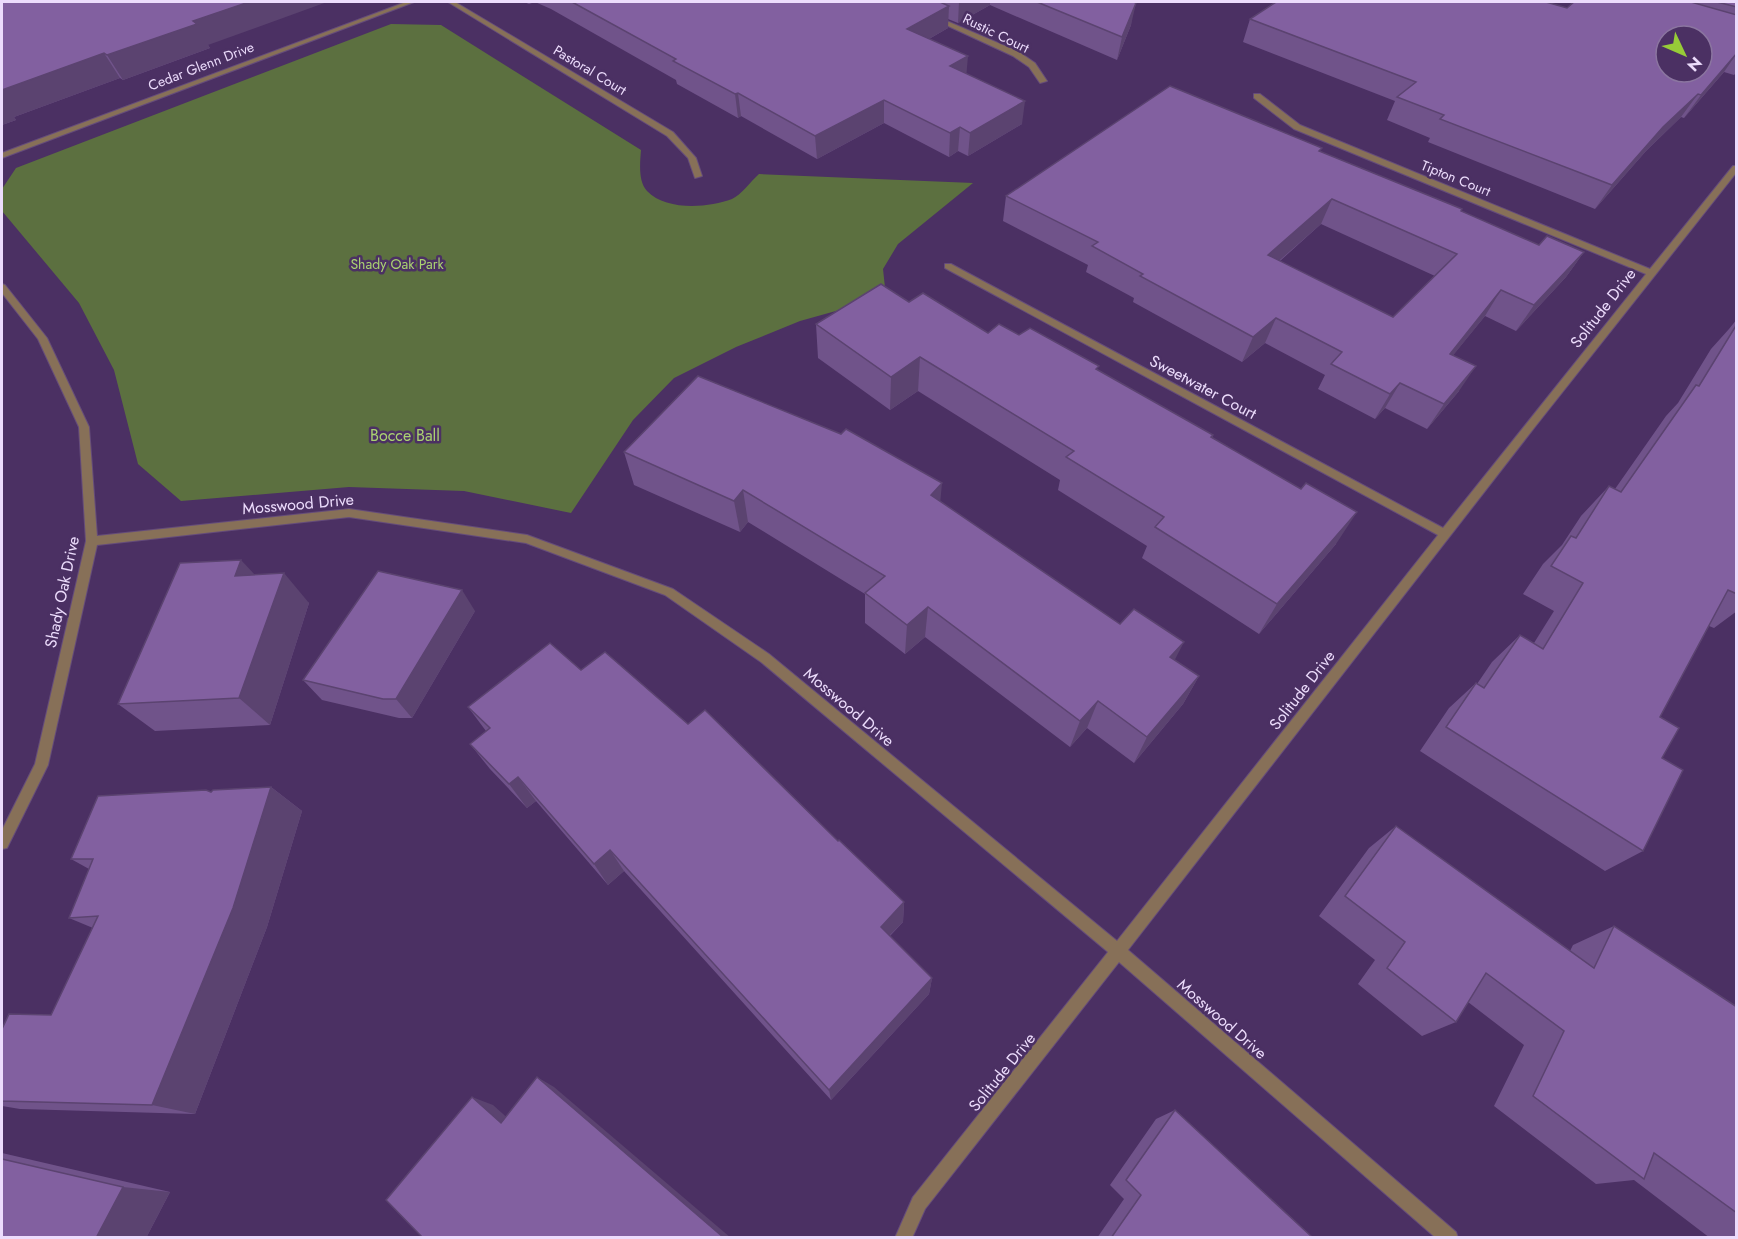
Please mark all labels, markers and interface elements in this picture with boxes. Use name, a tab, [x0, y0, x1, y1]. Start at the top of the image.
street label: Rustic Court	[959, 8, 1033, 58]
north arrow	[1654, 24, 1714, 84]
street label: Cedar Glenn Drive	[145, 37, 257, 95]
street label: Pastoral Court	[550, 40, 631, 100]
text: N	[1682, 52, 1707, 77]
street label: Tipton Court	[1418, 155, 1494, 201]
park label: Shady Oak Park	[350, 254, 444, 274]
street label: Solitude Drive	[1565, 263, 1641, 353]
street label: Sweetwater Court	[1145, 349, 1261, 425]
park label: Bocce Ball	[370, 424, 440, 447]
street label: Mosswood Drive	[241, 488, 355, 520]
street label: Shady Oak Drive	[39, 534, 85, 650]
street label: Solitude Drive	[1264, 645, 1340, 735]
street label: Mosswood Drive	[799, 662, 899, 752]
street label: Mosswood Drive	[1172, 974, 1272, 1064]
street label: Solitude Drive	[963, 1028, 1041, 1116]

